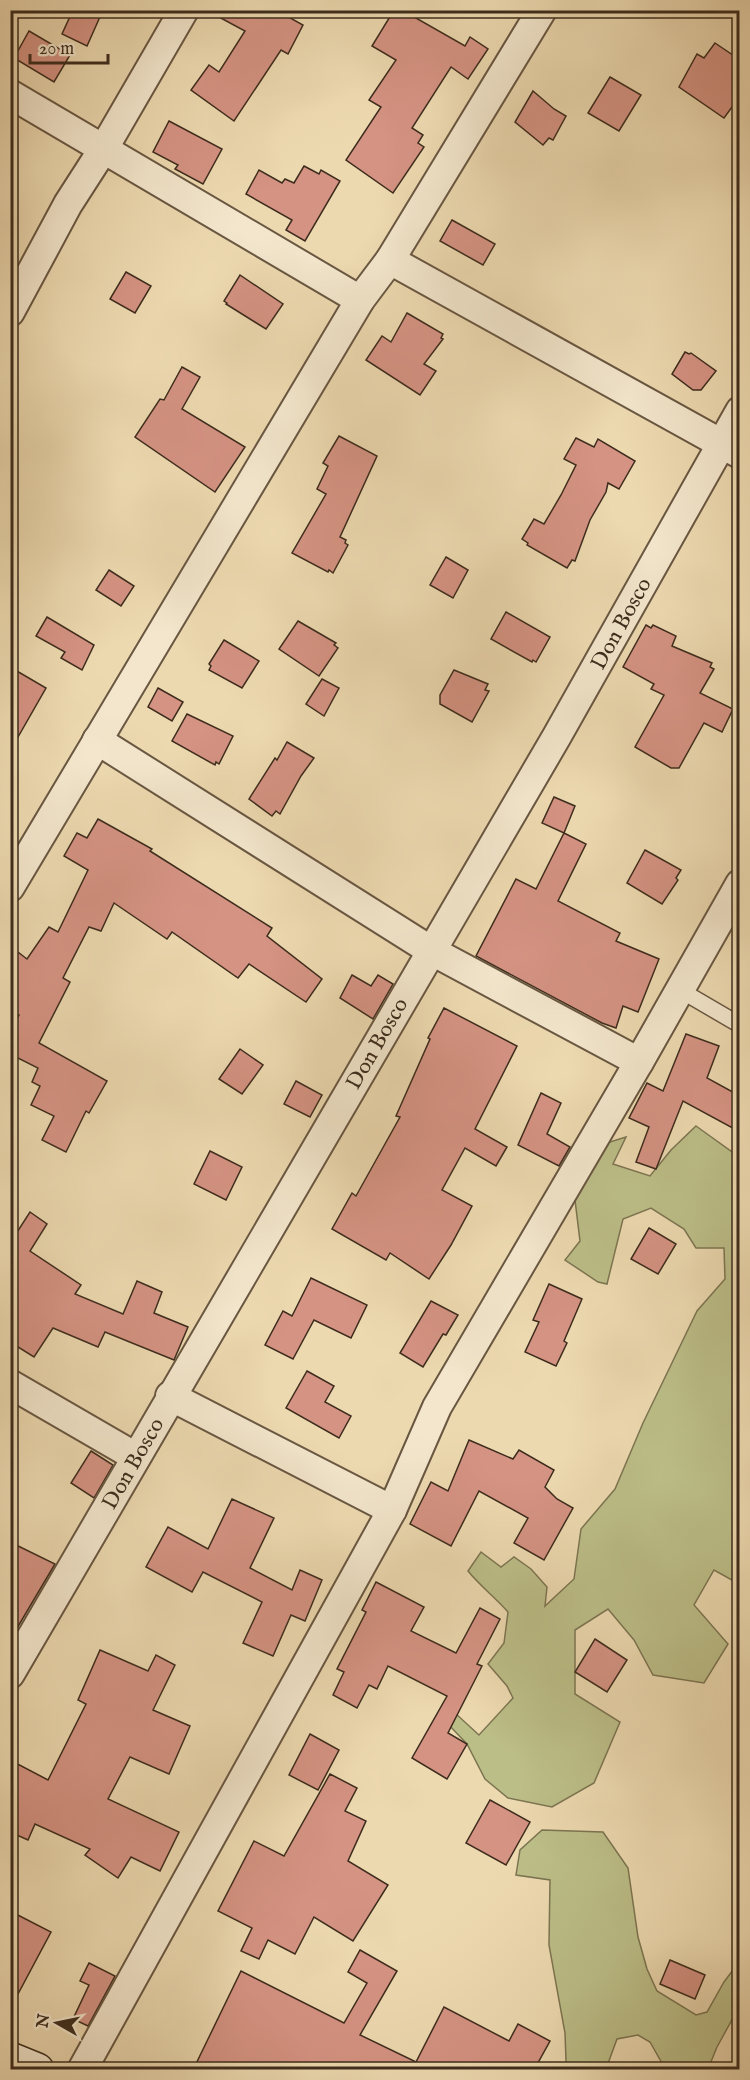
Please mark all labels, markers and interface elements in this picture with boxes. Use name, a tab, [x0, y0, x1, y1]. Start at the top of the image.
scale bar	[30, 27, 108, 65]
text: 20 m	[39, 38, 74, 61]
street label: Don Bosco	[585, 573, 659, 675]
street label: Don Bosco	[340, 993, 415, 1095]
street label: Don Bosco	[96, 1413, 171, 1515]
north arrow	[27, 1993, 87, 2053]
text: N	[33, 2012, 55, 2030]

